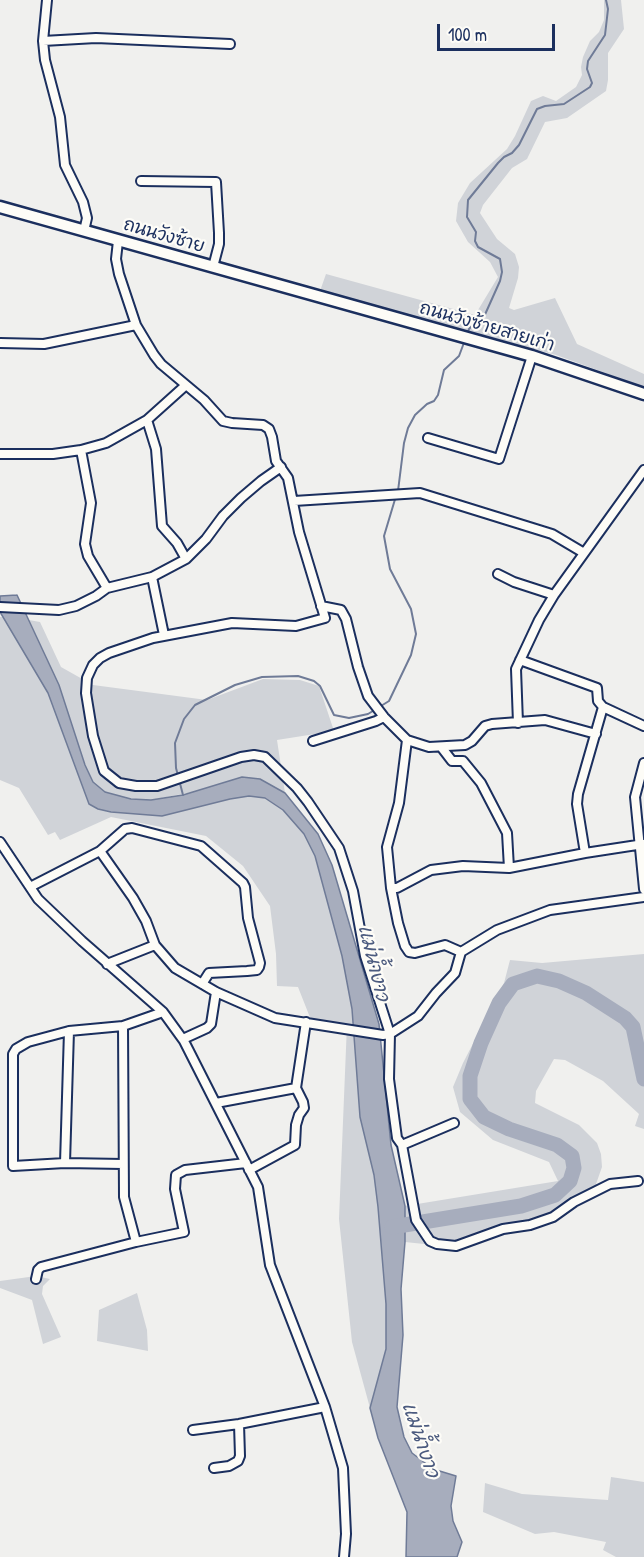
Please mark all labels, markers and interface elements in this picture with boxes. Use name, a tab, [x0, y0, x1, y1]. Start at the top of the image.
scale bar	[440, 12, 558, 50]
text: 100 m	[448, 22, 487, 47]
street label: ถนนวังซ้าย	[121, 214, 207, 258]
street label: ถนนวังซ้ายสายเก่า	[417, 297, 557, 357]
water label: แม่น้ำงาว	[352, 922, 394, 1004]
water label: แม่น้ำงาว	[396, 1399, 444, 1481]

